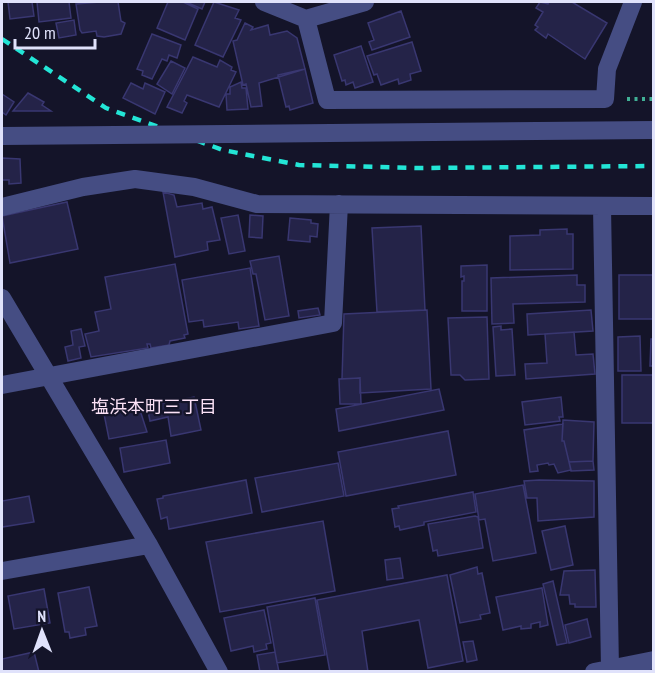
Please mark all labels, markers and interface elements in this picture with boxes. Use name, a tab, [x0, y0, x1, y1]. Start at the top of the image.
scale bar	[15, 12, 94, 50]
text: 20 m	[24, 21, 56, 44]
district label: 塩浜本町三丁目	[91, 395, 217, 418]
north arrow	[12, 601, 72, 661]
text: N	[37, 606, 46, 626]

